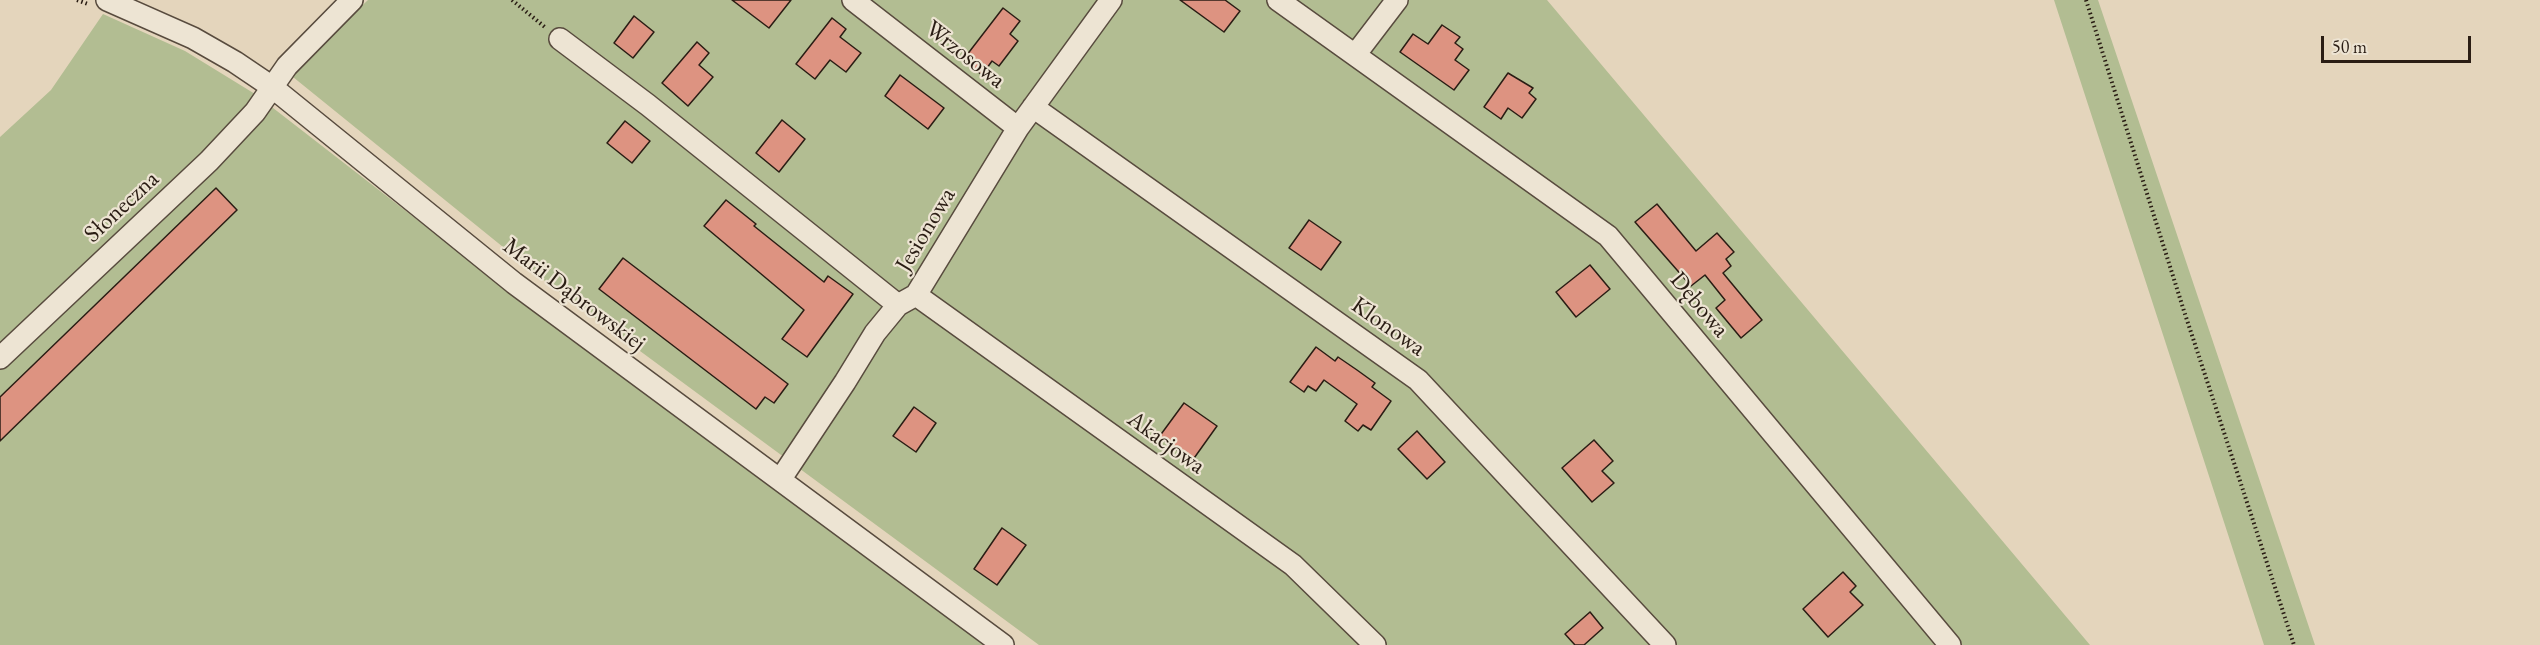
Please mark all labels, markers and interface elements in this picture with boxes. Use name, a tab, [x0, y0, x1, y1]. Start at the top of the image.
street label: Wrzosowa	[919, 15, 1011, 95]
scale bar	[2324, 24, 2474, 62]
text: 50 m	[2332, 35, 2367, 58]
street label: Słoneczna	[79, 165, 165, 249]
street label: Jesionowa	[890, 183, 962, 277]
street label: Marii Dąbrowskiej	[497, 232, 651, 358]
street label: Dębowa	[1663, 266, 1735, 344]
street label: Klonowa	[1345, 291, 1431, 363]
street label: Akacjowa	[1121, 405, 1211, 481]

